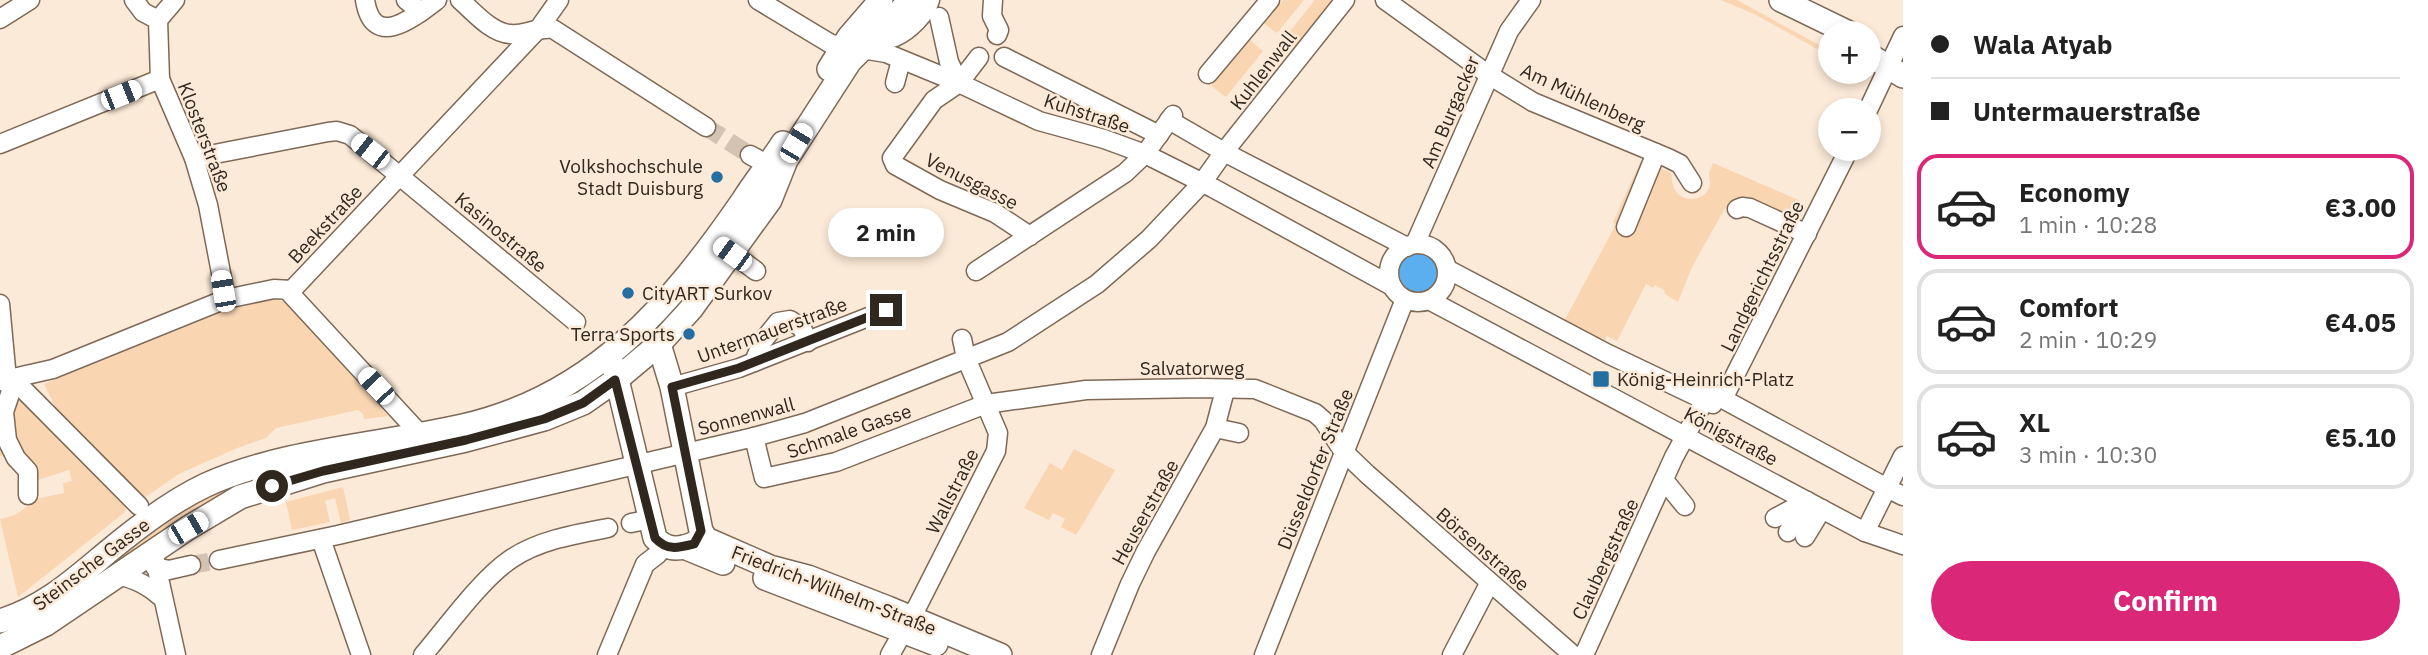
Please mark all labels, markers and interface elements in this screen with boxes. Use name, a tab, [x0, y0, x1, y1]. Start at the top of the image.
map controls	[1818, 21, 1881, 161]
button: +	[1818, 21, 1881, 84]
street label: Kuhlenwall	[1224, 25, 1302, 115]
text: Wala Atyab	[1973, 27, 2113, 61]
street label: Am Burgacker	[1416, 52, 1484, 172]
street label: Am Mühlenberg	[1517, 58, 1649, 136]
car	[98, 77, 145, 113]
street label: Klosterstraße	[173, 78, 237, 196]
street label: Kuhstraße	[1041, 88, 1133, 138]
text: Untermauerstraße	[1973, 94, 2201, 128]
button: −	[1818, 98, 1881, 161]
car	[777, 120, 816, 166]
car	[347, 130, 394, 172]
street label: Venusgasse	[922, 147, 1022, 215]
place label: Volkshochschule Stadt Duisburg	[559, 154, 703, 200]
marker: Volkshochschule Stadt Duisburg	[709, 169, 725, 185]
icon: car	[1935, 175, 1998, 238]
text: Economy	[2019, 175, 2130, 209]
street label: Beekstraße	[283, 180, 367, 268]
street label: Kasinostraße	[450, 187, 552, 277]
text: €3.00	[2325, 190, 2396, 224]
street label: Landgerichtsstraße	[1715, 197, 1809, 355]
callout: 2 min	[828, 208, 944, 258]
text: 1 min · 10:28	[2019, 209, 2157, 239]
text: 2 min	[856, 217, 916, 247]
car	[709, 233, 756, 275]
car	[210, 268, 237, 314]
place label: CityART Surkov	[642, 281, 772, 305]
marker: CityART Surkov	[620, 285, 636, 301]
icon: car	[1935, 290, 1998, 353]
text: Comfort	[2019, 290, 2118, 324]
street label: Untermauerstraße	[694, 292, 850, 368]
route end	[870, 294, 902, 326]
text: €4.05	[2325, 305, 2396, 339]
place label: Terra Sports	[571, 322, 675, 346]
text: 2 min · 10:29	[2019, 324, 2157, 354]
marker: Terra Sports	[681, 326, 697, 342]
street label: Salvatorweg	[1140, 356, 1244, 380]
car	[354, 363, 399, 409]
place label: König-Heinrich-Platz	[1617, 367, 1794, 391]
marker: König-Heinrich-Platz	[1591, 369, 1611, 389]
street label: Düsseldorfer Straße	[1272, 385, 1358, 553]
street label: Sonnenwall	[695, 392, 797, 440]
street label: Schmale Gasse	[783, 398, 915, 464]
street label: Königstraße	[1680, 401, 1782, 471]
icon: car	[1935, 405, 1998, 468]
text: XL	[2019, 405, 2050, 439]
text: €5.10	[2325, 420, 2396, 454]
text: 3 min · 10:30	[2019, 439, 2157, 469]
street label: Wallstraße	[920, 444, 984, 538]
street label: Heuserstraße	[1106, 455, 1184, 569]
route start	[256, 470, 288, 502]
street label: Claubergstraße	[1566, 494, 1644, 624]
street label: Börsenstraße	[1431, 502, 1535, 596]
car	[165, 508, 212, 548]
street label: Steinsche Gasse	[28, 512, 154, 616]
street label: Friedrich-Wilhelm-Straße	[728, 540, 940, 640]
button: Confirm	[1931, 561, 2400, 641]

